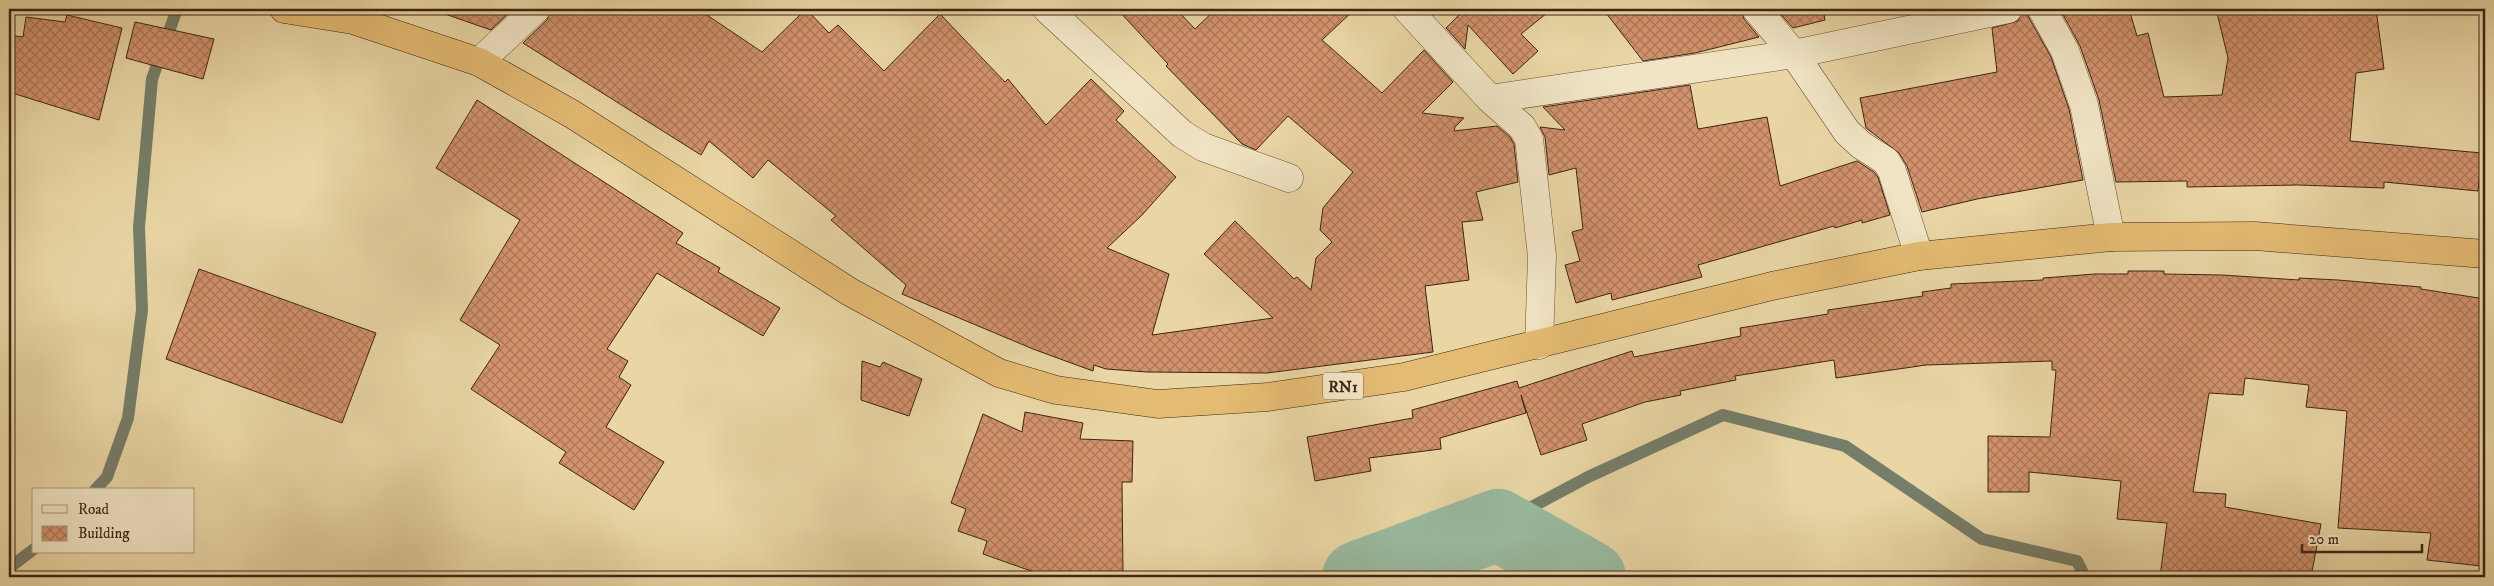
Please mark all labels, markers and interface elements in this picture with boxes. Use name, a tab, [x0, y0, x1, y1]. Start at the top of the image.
road number: RN1	[1323, 372, 1363, 400]
legend	[32, 488, 195, 554]
text: Road	[78, 500, 110, 519]
scale bar	[2302, 521, 2422, 553]
text: Building	[78, 524, 130, 543]
text: 20 m	[2309, 530, 2339, 549]

